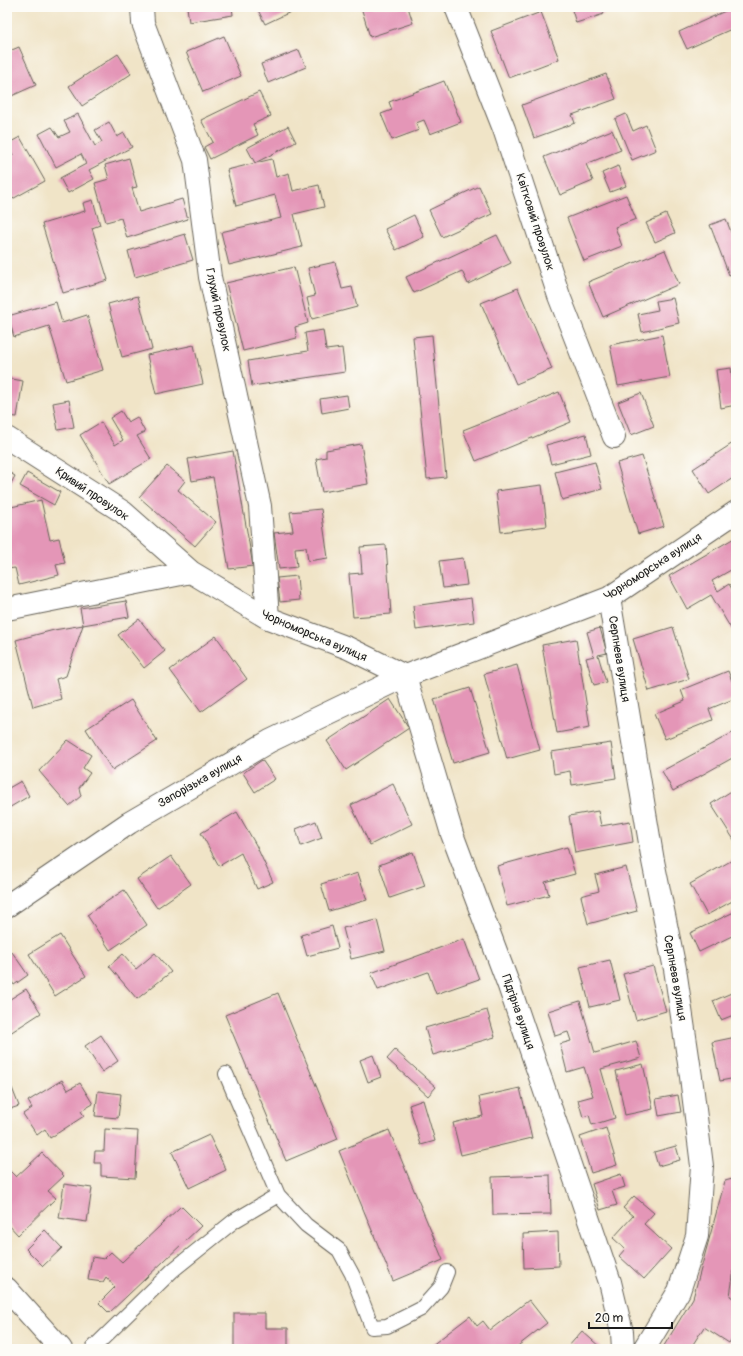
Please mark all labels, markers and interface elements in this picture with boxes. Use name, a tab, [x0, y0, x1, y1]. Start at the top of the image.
street label: Квітковий провулок	[512, 171, 558, 273]
street label: Глухий провулок	[202, 267, 234, 353]
street label: Кривий провулок	[52, 464, 132, 524]
street label: Чорноморська вулиця	[601, 530, 705, 604]
street label: Чорноморська вулиця	[259, 607, 370, 665]
street label: Серпнева вулиця	[605, 615, 633, 703]
street label: Запорізька вулиця	[155, 751, 245, 811]
street label: Серпнева вулиця	[660, 934, 690, 1022]
street label: Підгірна вулиця	[498, 972, 538, 1052]
scale bar	[589, 1304, 672, 1330]
text: 20 m	[595, 1311, 624, 1326]

